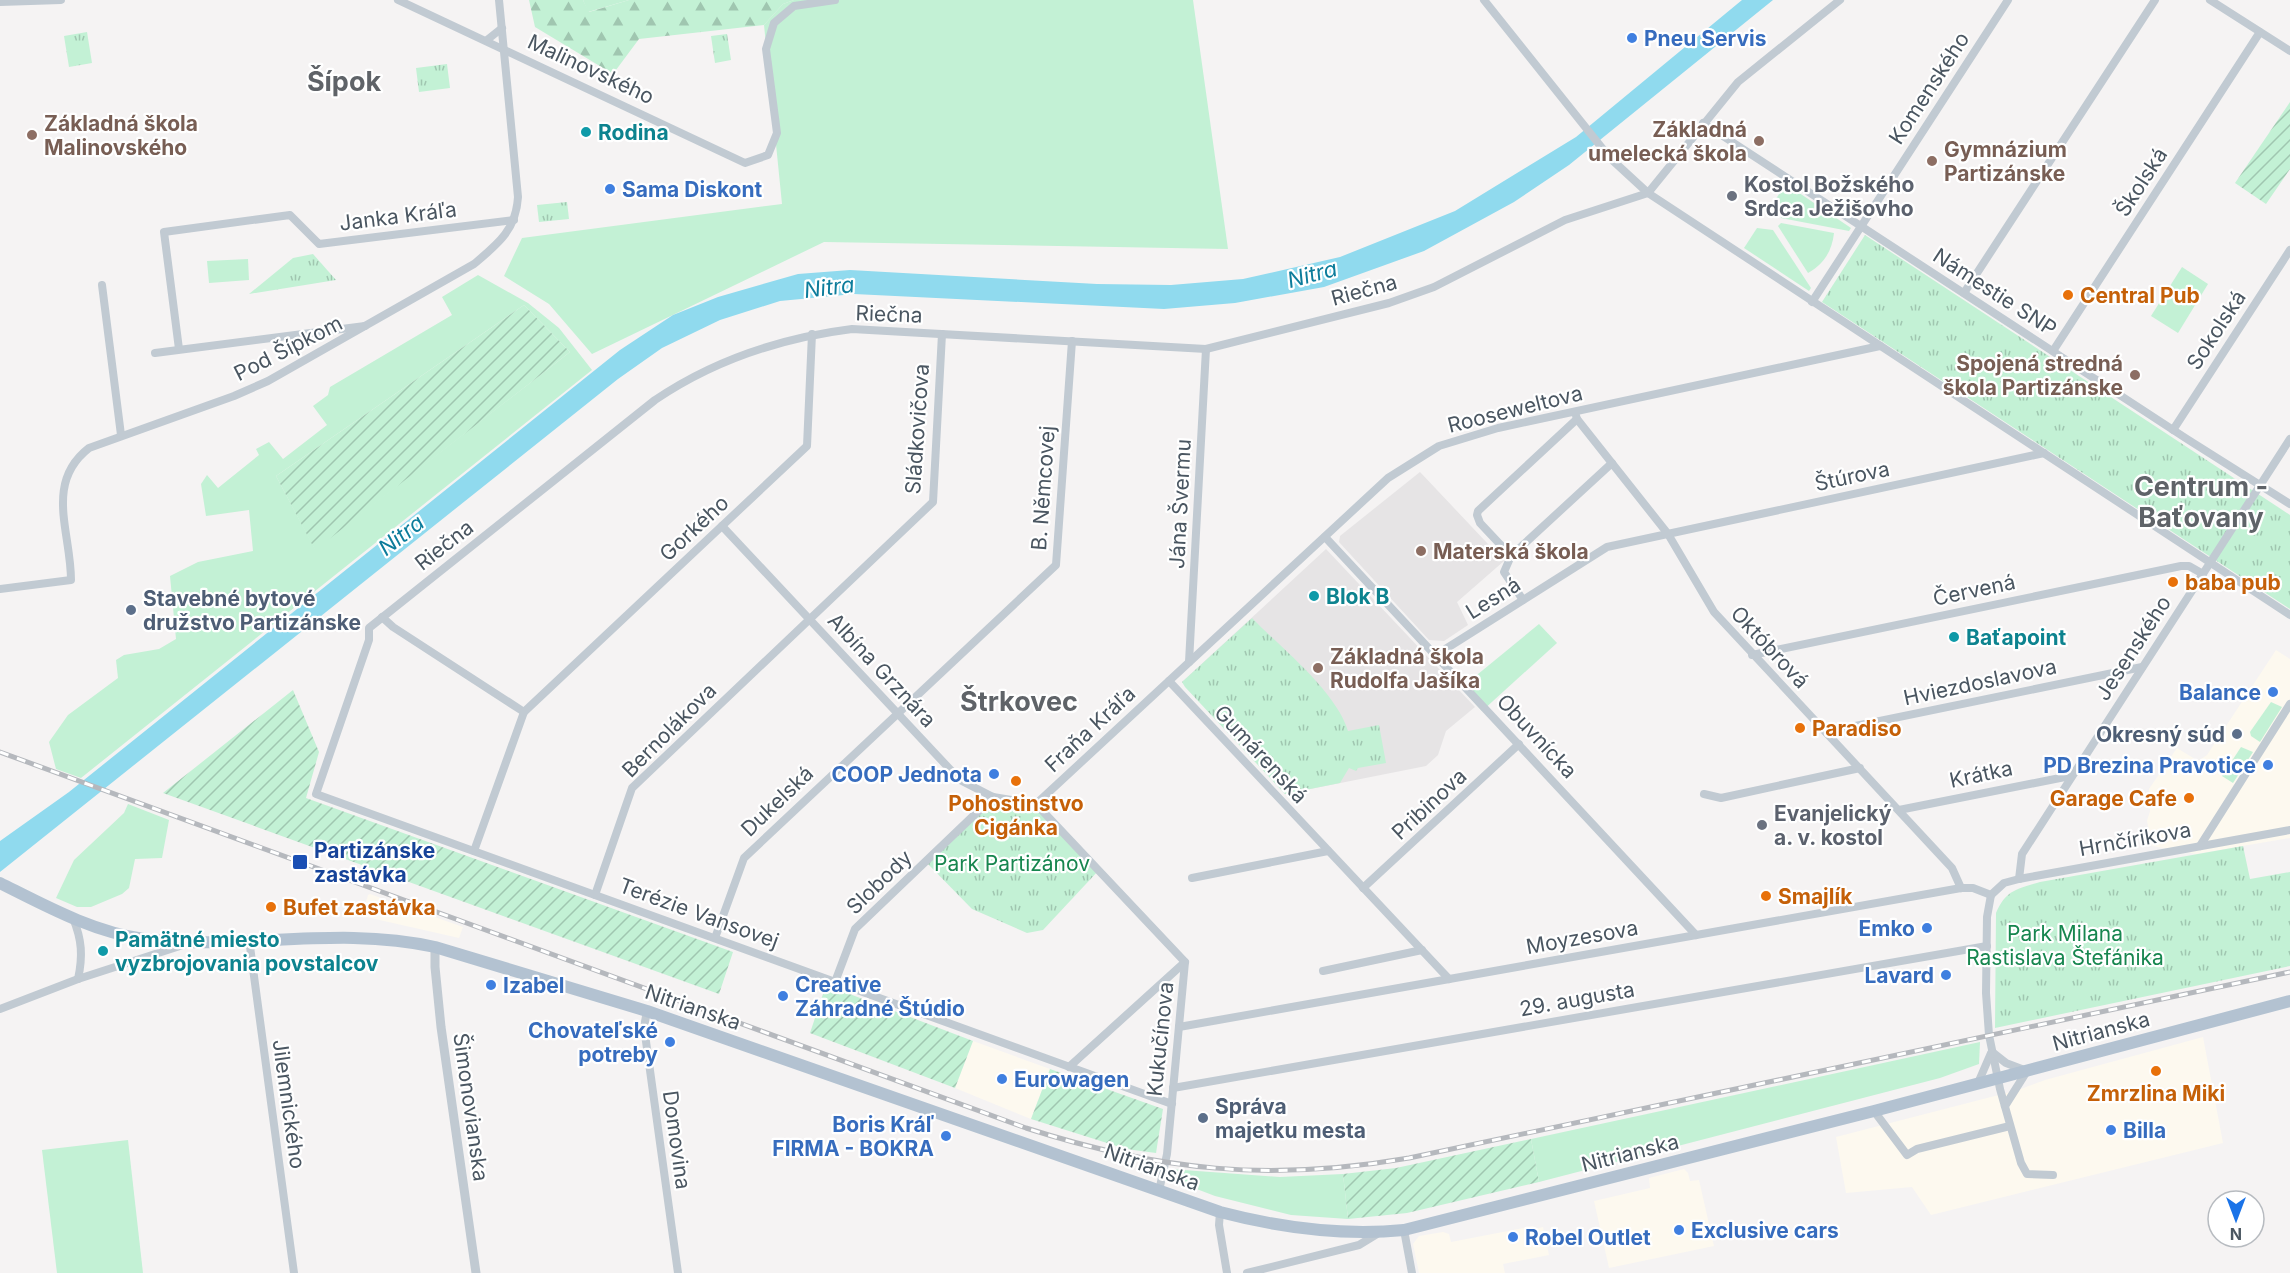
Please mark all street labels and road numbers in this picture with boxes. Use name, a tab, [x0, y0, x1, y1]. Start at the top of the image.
street label: Komenského	[1884, 27, 1974, 149]
street label: Malinovského	[524, 29, 658, 109]
street label: Školská	[2110, 143, 2172, 221]
street label: Janka Kráľa	[338, 196, 458, 236]
street label: Námestie SNP	[1929, 243, 2061, 341]
street label: Riečna	[1328, 269, 1400, 311]
street label: Sokolská	[2181, 286, 2251, 374]
street label: Riečna	[855, 300, 923, 328]
street label: Pod Šípkom	[230, 310, 346, 386]
street label: Sládkovičova	[900, 363, 934, 495]
street label: Rooseweltova	[1445, 380, 1585, 438]
street label: B. Němcovej	[1026, 425, 1060, 551]
street label: Jána Švermu	[1164, 438, 1196, 570]
street label: Štúrova	[1812, 456, 1892, 496]
street label: Gorkého	[654, 490, 734, 566]
street label: Riečna	[410, 515, 478, 575]
street label: Červená	[1930, 569, 2018, 611]
street label: Lesná	[1461, 572, 1525, 624]
street label: Jesenského	[2090, 591, 2176, 705]
street label: Októbrová	[1726, 601, 1814, 693]
street label: Albína Grznára	[823, 608, 941, 732]
street label: Hviezdoslavova	[1901, 654, 2059, 710]
street label: Bernolákova	[617, 678, 721, 782]
street label: Fraňa Kráľa	[1040, 681, 1140, 777]
street label: Obuvnícka	[1492, 689, 1582, 783]
street label: Gumárenská	[1209, 700, 1313, 808]
street label: Krátka	[1947, 755, 2015, 793]
street label: Dukelská	[736, 761, 818, 841]
street label: Pribinova	[1387, 763, 1471, 845]
street label: Hrnčírikova	[2077, 817, 2193, 861]
street label: Slobody	[841, 845, 917, 919]
street label: Terézie Vansovej	[616, 873, 782, 953]
street label: Moyzesova	[1524, 915, 1640, 959]
street label: 29. augusta	[1517, 977, 1637, 1021]
street label: Nitrianska	[642, 979, 744, 1035]
street label: Kukučínova	[1142, 981, 1178, 1097]
street label: Nitrianska	[2050, 1006, 2152, 1056]
street label: Šimonovianska	[448, 1031, 494, 1183]
street label: Jilemnického	[268, 1038, 310, 1170]
street label: Domovina	[658, 1089, 696, 1191]
street label: Nitrianska	[1579, 1129, 1681, 1177]
street label: Nitrianska	[1101, 1138, 1203, 1196]

